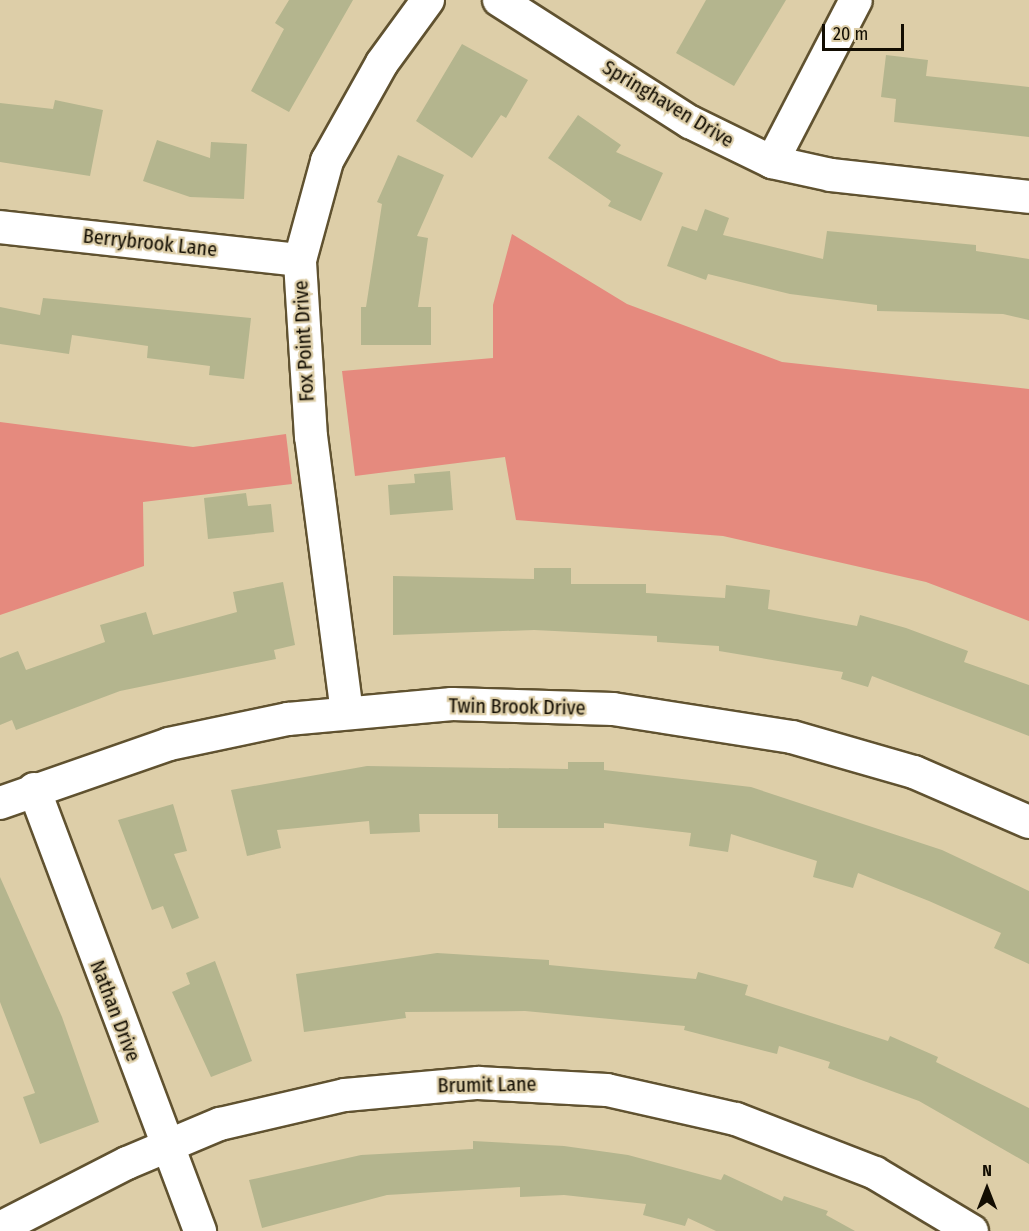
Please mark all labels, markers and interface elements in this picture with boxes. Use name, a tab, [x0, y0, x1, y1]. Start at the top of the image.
scale bar	[825, 12, 908, 50]
text: 20 m	[833, 23, 868, 45]
street label: Springhaven Drive	[598, 55, 738, 153]
street label: Berrybrook Lane	[82, 224, 218, 262]
street label: Fox Point Drive	[289, 280, 319, 402]
street label: Twin Brook Drive	[448, 694, 586, 720]
street label: Nathan Drive	[85, 957, 145, 1065]
street label: Brumit Lane	[437, 1072, 537, 1098]
north arrow	[957, 1159, 1017, 1219]
text: N	[982, 1161, 992, 1180]

